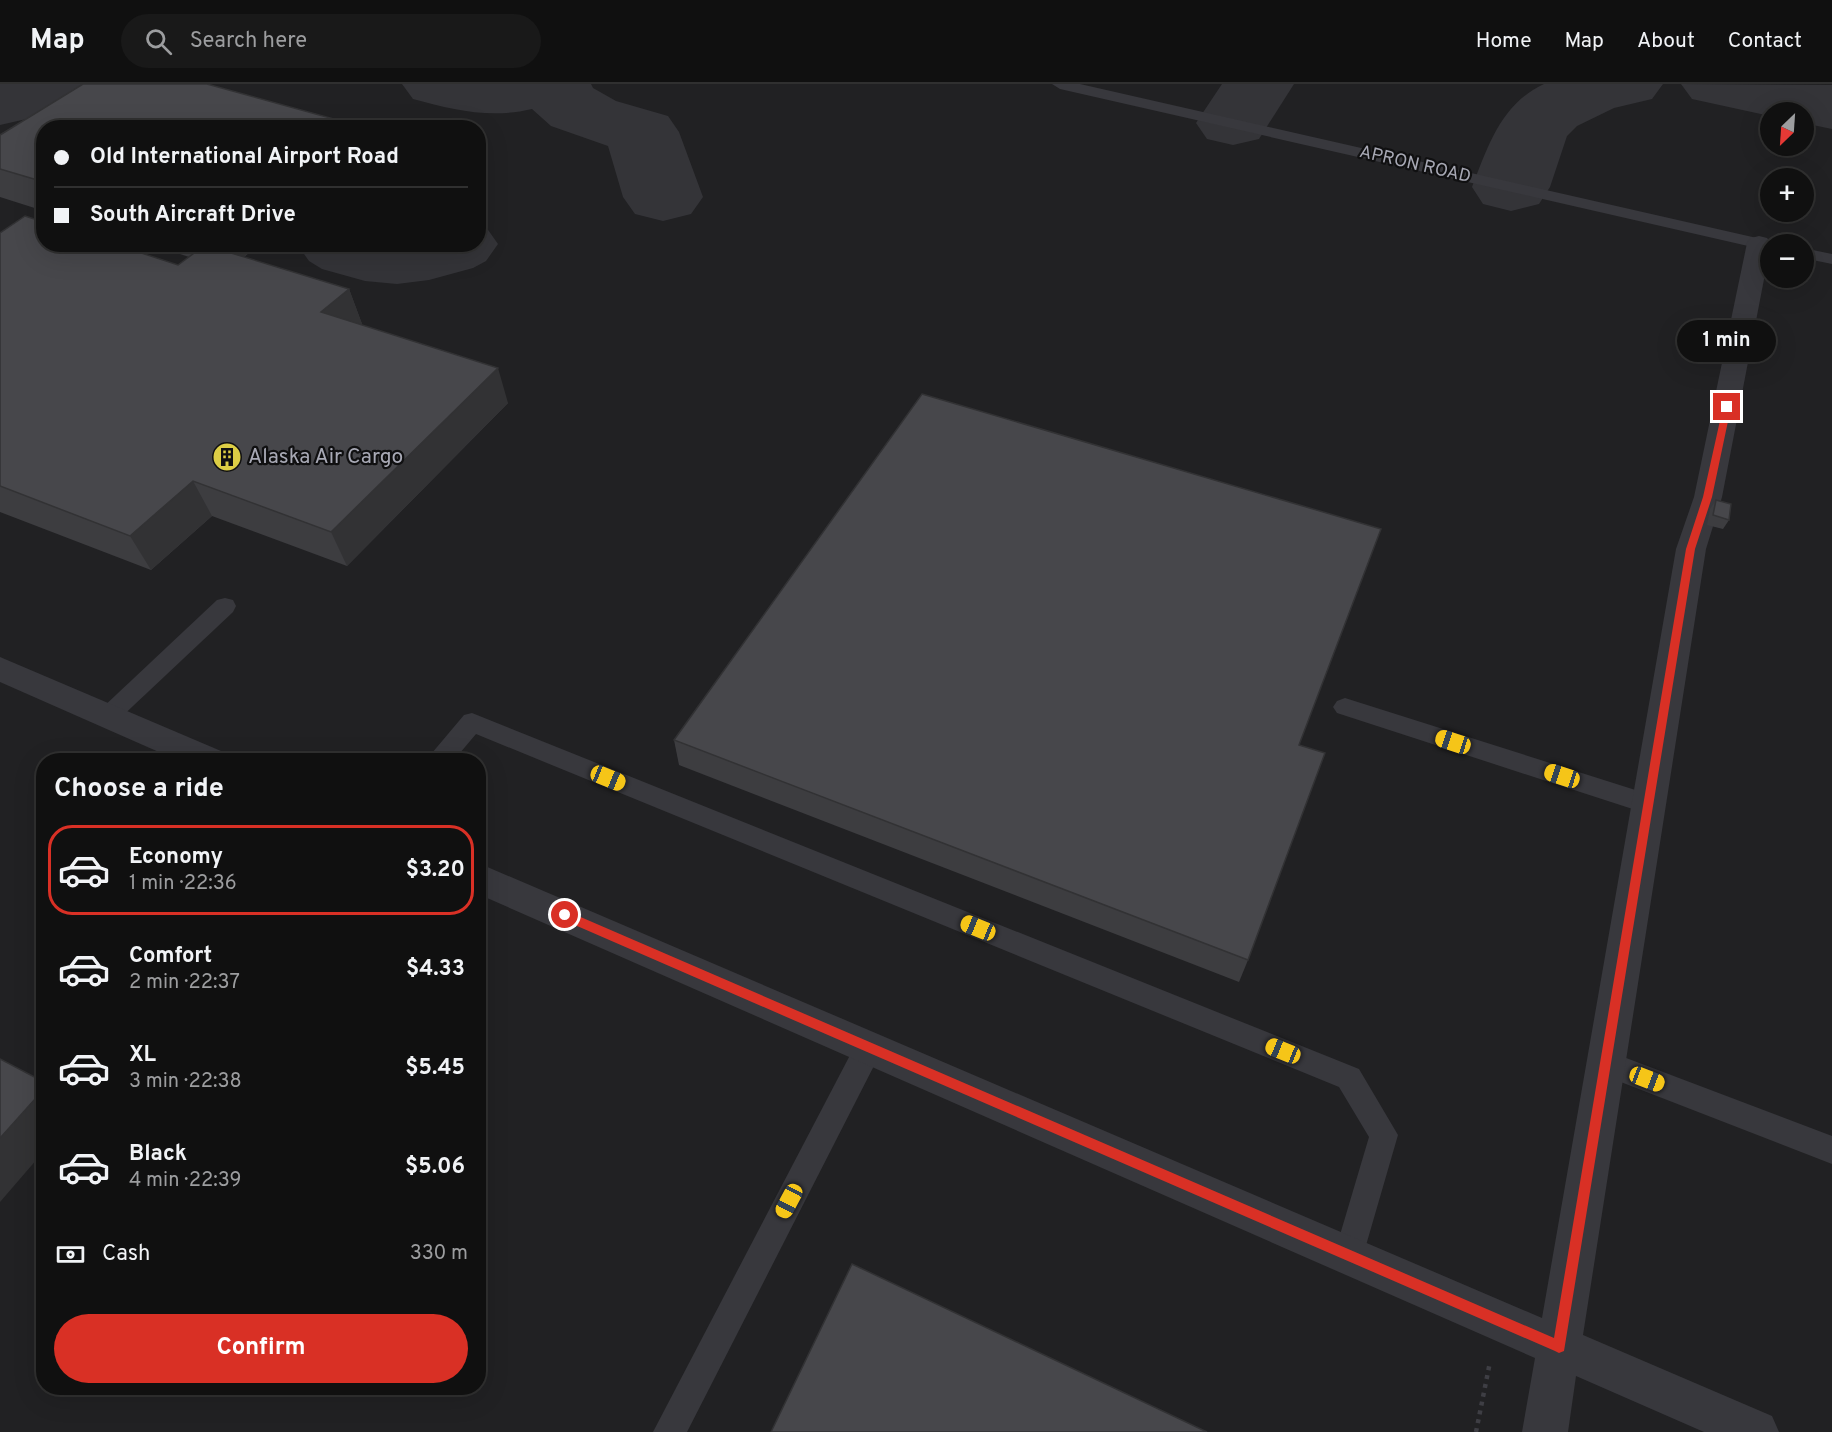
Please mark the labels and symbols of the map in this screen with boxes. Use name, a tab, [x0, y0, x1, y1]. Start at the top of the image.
north arrow	[1760, 102, 1814, 156]
street label: APRON ROAD	[1357, 141, 1473, 189]
callout: 1 min	[1678, 320, 1776, 362]
route end	[1713, 393, 1740, 420]
building icon: Alaska Air Cargo	[211, 441, 243, 473]
place label: Alaska Air Cargo	[248, 444, 403, 471]
car	[1433, 728, 1473, 756]
car	[1542, 762, 1582, 790]
car	[588, 763, 628, 793]
route start	[551, 901, 578, 928]
car	[958, 913, 998, 943]
car	[1263, 1036, 1303, 1066]
car	[1627, 1064, 1667, 1094]
car	[773, 1181, 805, 1221]

